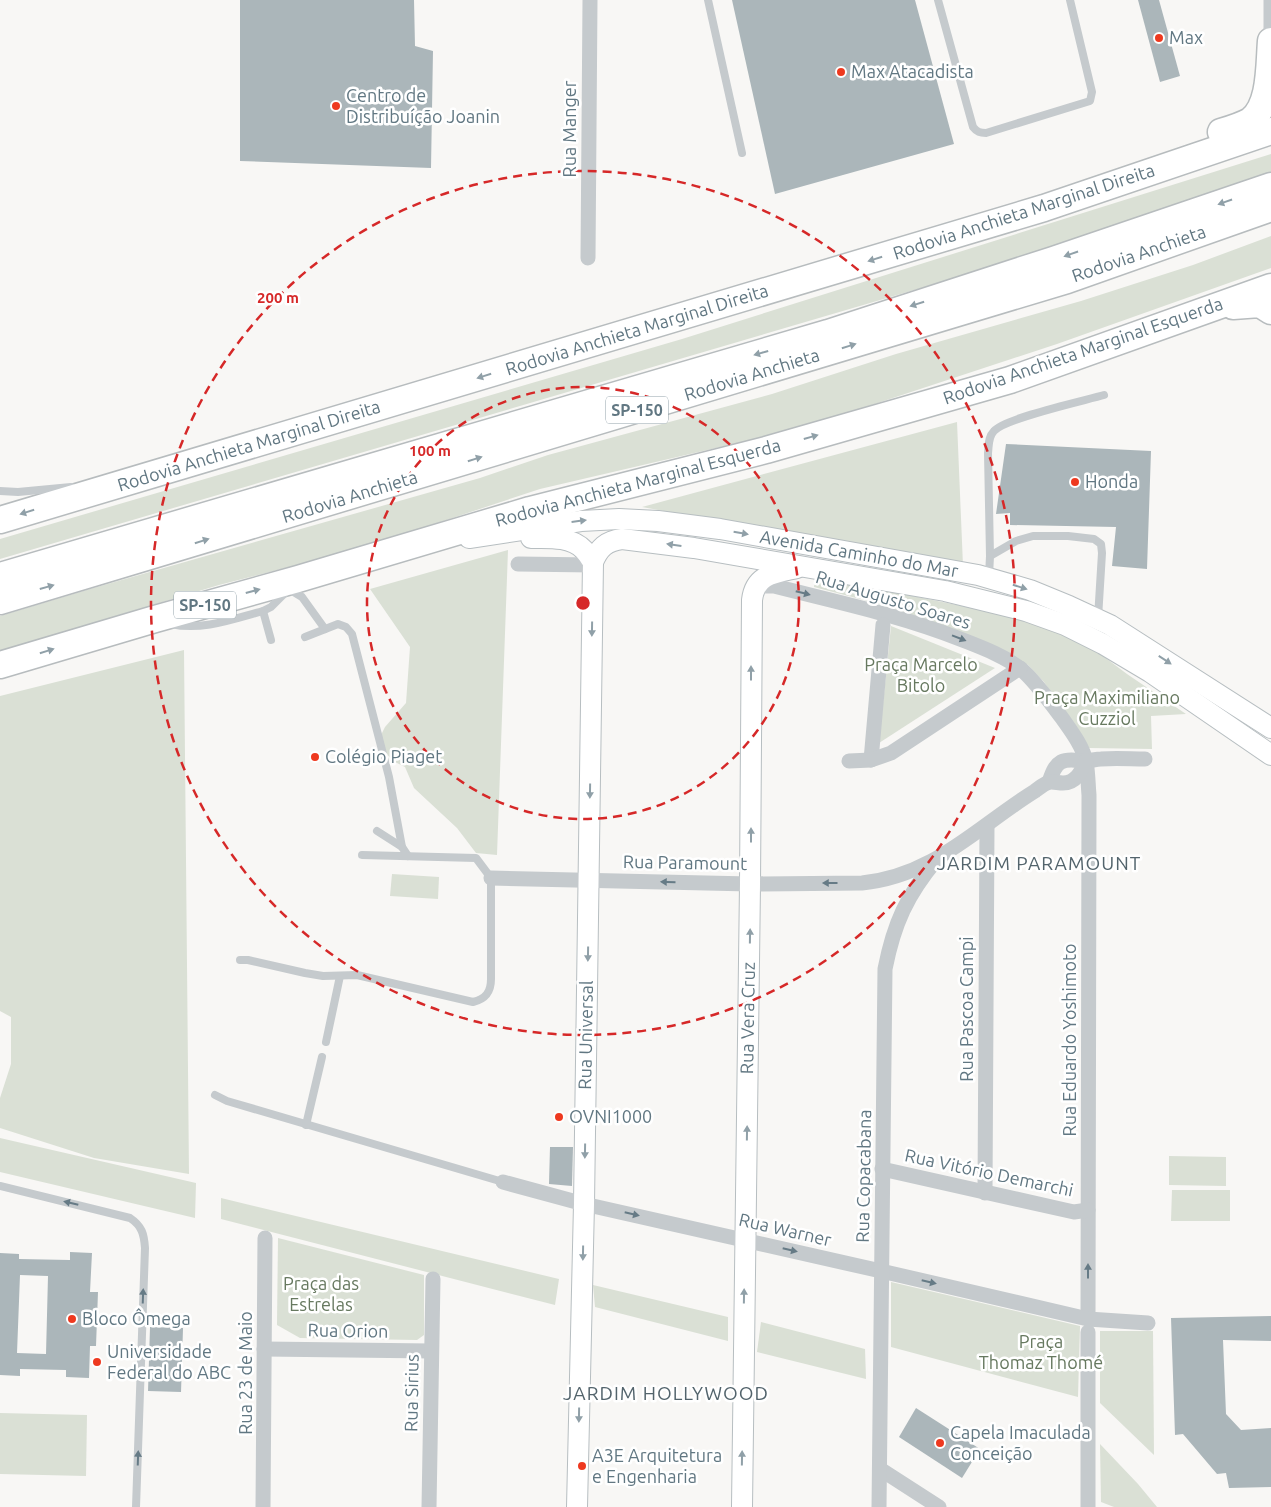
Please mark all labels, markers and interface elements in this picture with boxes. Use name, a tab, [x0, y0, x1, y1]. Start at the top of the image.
place label: Max	[1169, 27, 1203, 47]
marker: Max	[1153, 32, 1165, 44]
place label: Max Atacadista	[851, 61, 974, 81]
marker: Max Atacadista	[835, 66, 847, 78]
street label: Rua Manger	[559, 80, 579, 178]
place label: Centro de Distribuíção Joanin	[346, 85, 500, 126]
marker: Centro de Distribuíção Joanin	[330, 100, 342, 112]
street label: Rodovia Anchieta Marginal Direita	[890, 159, 1158, 265]
one-way arrow	[1217, 198, 1232, 206]
street label: Rodovia Anchieta	[1069, 221, 1209, 287]
one-way arrow	[1063, 250, 1078, 258]
one-way arrow	[867, 256, 882, 264]
street label: Rodovia Anchieta Marginal Direita	[503, 280, 771, 380]
text: 200 m	[257, 289, 299, 306]
street label: Rodovia Anchieta Marginal Esquerda	[940, 293, 1225, 407]
one-way arrow	[909, 301, 924, 309]
one-way arrow	[841, 342, 856, 350]
street label: Rodovia Anchieta	[682, 344, 822, 406]
one-way arrow	[754, 349, 769, 357]
one-way arrow	[477, 372, 492, 380]
street label: Rodovia Anchieta Marginal Direita	[115, 396, 383, 496]
road number: SP-150	[606, 396, 668, 424]
one-way arrow	[804, 433, 819, 441]
street label: Rodovia Anchieta Marginal Esquerda	[493, 434, 783, 530]
text: 100 m	[409, 442, 451, 459]
one-way arrow	[468, 454, 483, 462]
street label: Rodovia Anchieta	[280, 466, 420, 528]
place label: Honda	[1085, 471, 1138, 491]
marker: Honda	[1069, 476, 1081, 488]
one-way arrow	[19, 508, 34, 516]
one-way arrow	[571, 517, 587, 525]
street label: Avenida Caminho do Mar	[758, 526, 960, 580]
one-way arrow	[733, 529, 749, 537]
one-way arrow	[195, 537, 210, 544]
one-way arrow	[665, 541, 681, 549]
street label: Rua Augusto Soares	[814, 566, 973, 632]
one-way arrow	[39, 583, 54, 591]
one-way arrow	[1013, 584, 1028, 591]
one-way arrow	[246, 587, 261, 595]
one-way arrow	[796, 589, 811, 597]
road number: SP-150	[174, 592, 236, 618]
centre of rings	[574, 594, 592, 612]
one-way arrow	[588, 621, 596, 637]
one-way arrow	[952, 635, 966, 643]
one-way arrow	[39, 647, 54, 655]
park label: Praça Marcelo Bitolo	[864, 654, 978, 695]
one-way arrow	[1158, 656, 1171, 665]
one-way arrow	[747, 664, 755, 680]
park label: Praça Maximiliano Cuzziol	[1034, 687, 1180, 728]
place label: Colégio Piaget	[325, 746, 442, 766]
marker: Colégio Piaget	[309, 751, 321, 763]
one-way arrow	[586, 783, 594, 799]
one-way arrow	[747, 827, 755, 843]
street label: Rua Paramount	[623, 851, 747, 873]
district label: JARDIM PARAMOUNT	[937, 852, 1141, 874]
one-way arrow	[659, 878, 675, 886]
one-way arrow	[822, 879, 838, 887]
one-way arrow	[746, 928, 754, 944]
street label: Rua Pascoa Campi	[956, 936, 976, 1082]
street label: Rua Eduardo Yoshimoto	[1059, 943, 1079, 1137]
one-way arrow	[583, 946, 591, 962]
street label: Rua Vera Cruz	[736, 962, 758, 1074]
street label: Rua Universal	[574, 980, 596, 1090]
place label: OVNI1000	[569, 1106, 652, 1126]
street label: Rua Copacabana	[852, 1109, 874, 1243]
marker: OVNI1000	[553, 1111, 565, 1123]
one-way arrow	[743, 1125, 751, 1141]
one-way arrow	[581, 1143, 589, 1159]
street label: Rua Vitório Demarchi	[903, 1144, 1075, 1200]
one-way arrow	[63, 1199, 78, 1207]
street label: Rua Warner	[737, 1209, 834, 1249]
one-way arrow	[624, 1211, 640, 1219]
one-way arrow	[579, 1245, 587, 1261]
one-way arrow	[783, 1246, 798, 1254]
one-way arrow	[1084, 1262, 1092, 1278]
park label: Praça das Estrelas	[283, 1273, 359, 1314]
one-way arrow	[921, 1278, 936, 1286]
one-way arrow	[139, 1288, 147, 1304]
one-way arrow	[741, 1288, 749, 1304]
place label: Bloco Ômega	[82, 1308, 191, 1328]
street label: Rua 23 de Maio	[235, 1311, 255, 1435]
marker: Bloco Ômega	[66, 1313, 78, 1325]
street label: Rua Orion	[307, 1319, 389, 1341]
park label: Praça Thomaz Thomé	[979, 1331, 1103, 1372]
place label: Universidade Federal do ABC	[107, 1341, 231, 1382]
street label: Rua Sirius	[400, 1354, 422, 1432]
marker: Universidade Federal do ABC	[91, 1356, 103, 1368]
district label: JARDIM HOLLYWOOD	[563, 1382, 769, 1404]
one-way arrow	[575, 1407, 583, 1423]
place label: Capela Imaculada Conceição	[950, 1422, 1091, 1463]
marker: Capela Imaculada Conceição	[934, 1437, 946, 1449]
place label: A3E Arquitetura e Engenharia	[592, 1445, 722, 1486]
one-way arrow	[134, 1450, 142, 1466]
one-way arrow	[738, 1450, 746, 1466]
marker: A3E Arquitetura e Engenharia	[576, 1460, 588, 1472]

